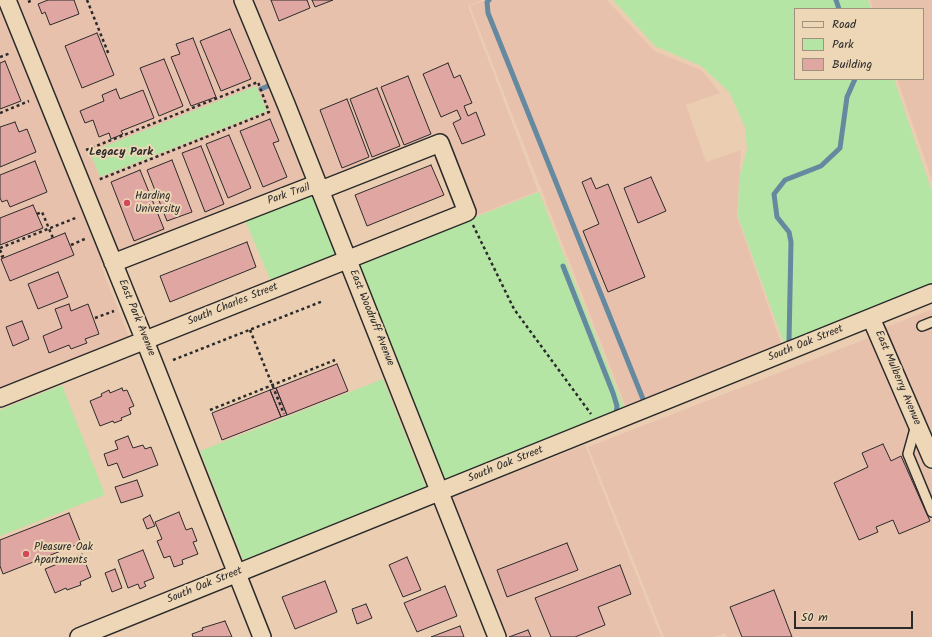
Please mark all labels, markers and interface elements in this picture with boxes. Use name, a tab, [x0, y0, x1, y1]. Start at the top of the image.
legend	[794, 8, 924, 80]
text: Road	[832, 15, 856, 34]
text: Park	[832, 35, 854, 54]
text: Building	[832, 55, 872, 74]
district label: Legacy Park	[89, 146, 153, 160]
street label: Park Trail	[266, 182, 312, 208]
place label: Harding University	[135, 190, 180, 216]
marker: Harding University	[122, 198, 132, 208]
street label: East Woodruff Avenue	[346, 268, 396, 368]
street label: East Park Avenue	[115, 278, 157, 358]
street label: South Charles Street	[186, 281, 280, 329]
street label: South Oak Street	[766, 323, 846, 365]
street label: East Mulberry Avenue	[871, 329, 923, 427]
street label: South Oak Street	[466, 444, 546, 486]
place label: Pleasure Oak Apartments	[34, 541, 93, 567]
marker: Pleasure Oak Apartments	[21, 549, 31, 559]
street label: South Oak Street	[165, 565, 245, 607]
scale bar	[796, 603, 915, 629]
text: 50 m	[801, 608, 828, 627]

